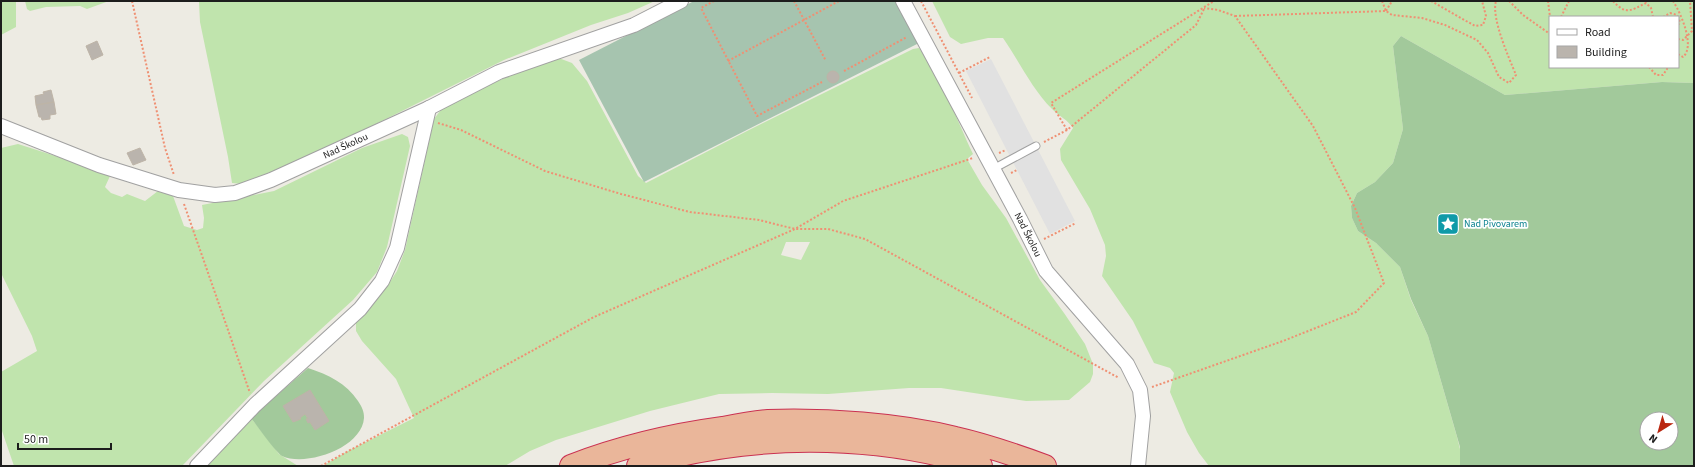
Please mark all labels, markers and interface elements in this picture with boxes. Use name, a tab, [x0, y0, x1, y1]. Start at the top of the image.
legend	[1549, 16, 1679, 68]
text: Road	[1585, 24, 1611, 41]
text: Building	[1585, 44, 1627, 61]
street label: Nad Školou	[321, 130, 370, 162]
street label: Nad Školou	[1011, 210, 1045, 259]
place icon: Nad Pivovarem	[1435, 211, 1461, 237]
place label: Nad Pivovarem	[1464, 217, 1527, 231]
north arrow	[1639, 411, 1679, 451]
scale bar	[18, 425, 111, 451]
text: N	[1646, 430, 1661, 447]
text: 50 m	[24, 431, 48, 448]

